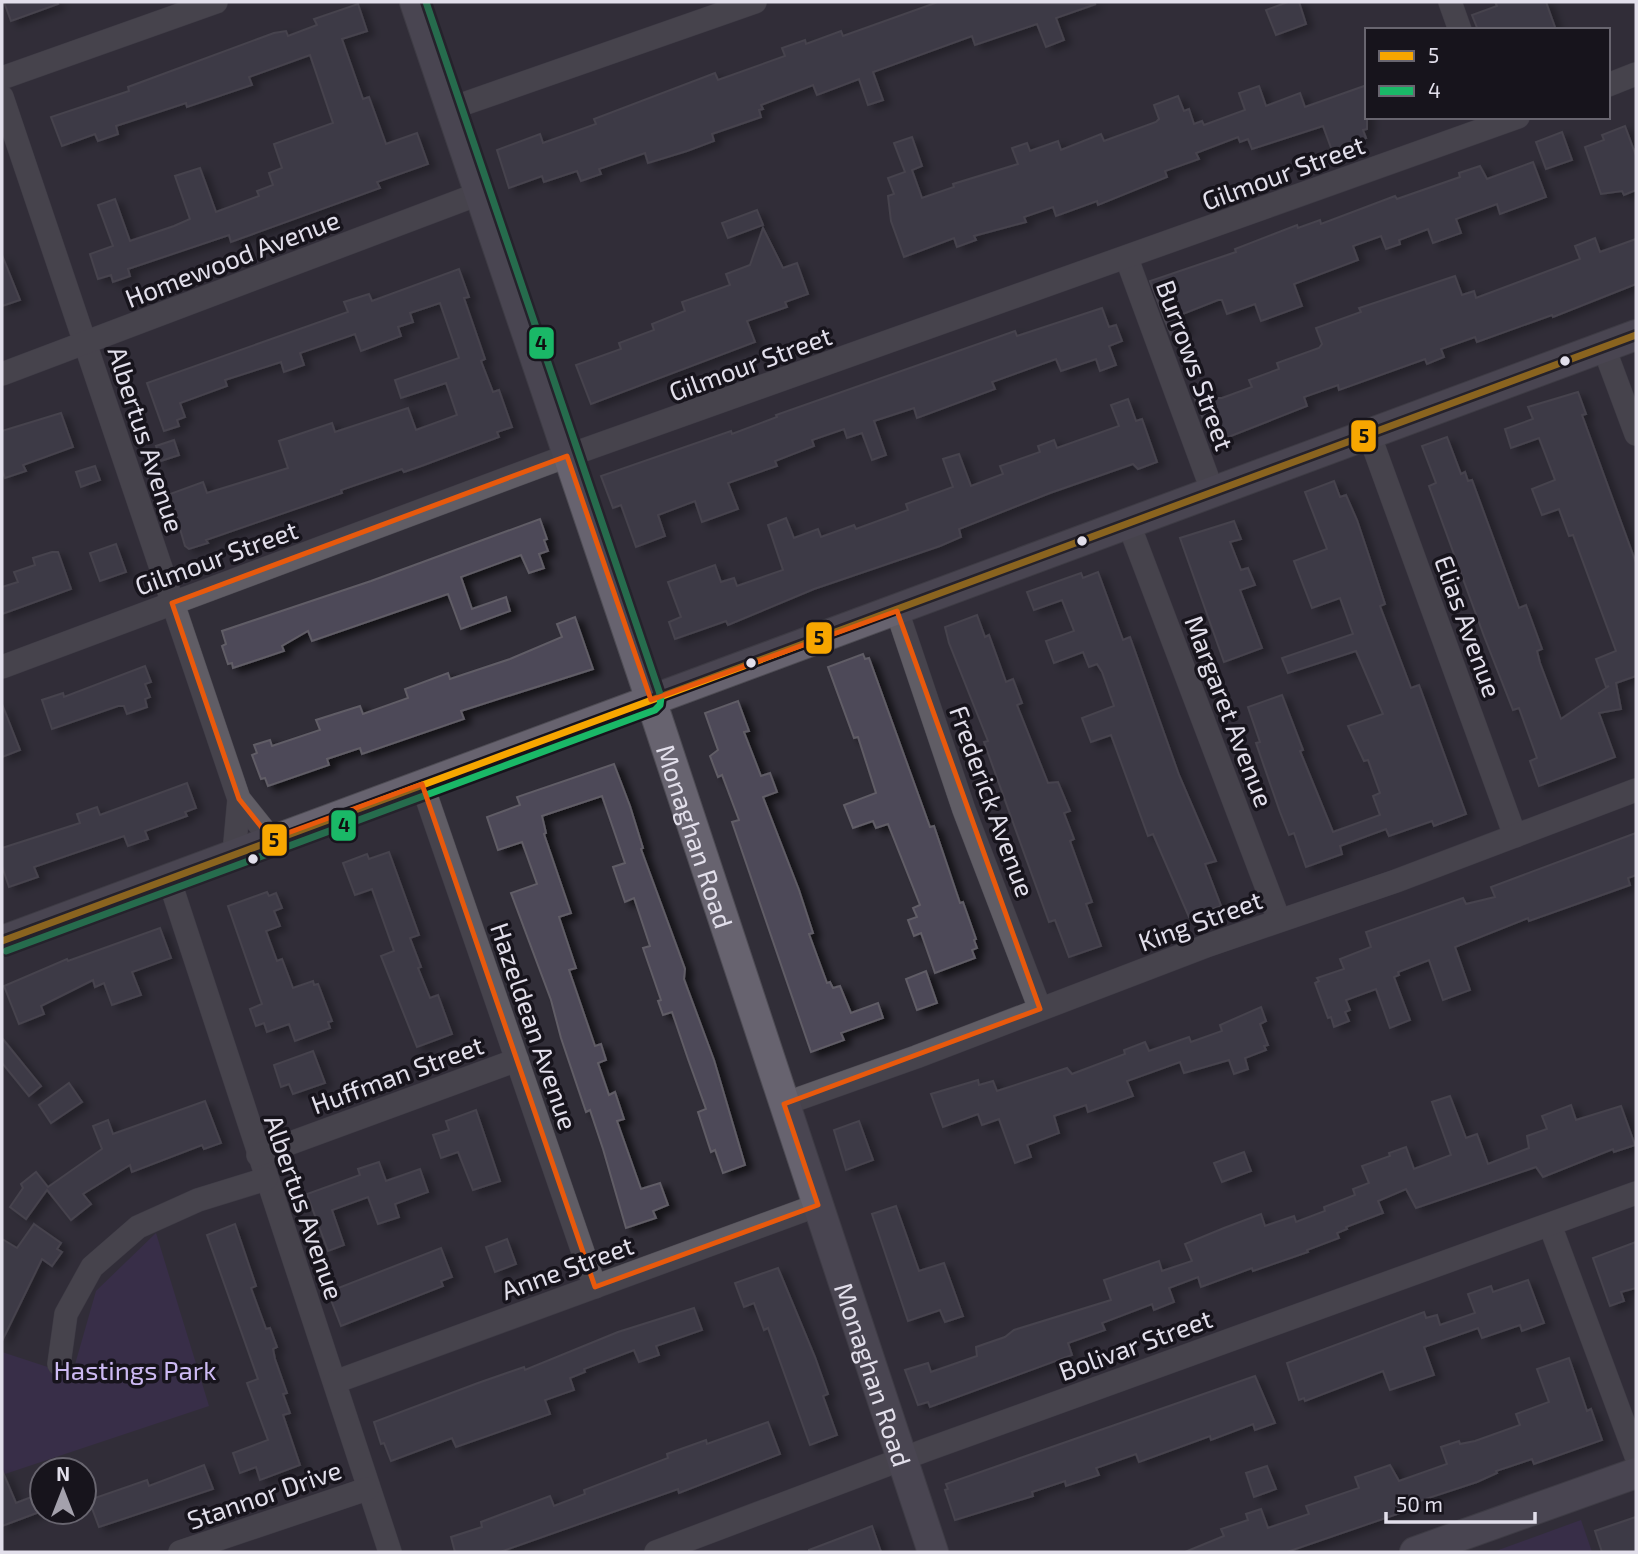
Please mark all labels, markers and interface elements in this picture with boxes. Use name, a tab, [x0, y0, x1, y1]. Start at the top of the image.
legend	[1365, 28, 1610, 119]
text: 5	[1428, 42, 1439, 67]
text: 4	[1428, 77, 1441, 102]
street label: Gilmour Street	[1197, 128, 1369, 216]
street label: Homewood Avenue	[120, 203, 344, 313]
street label: Burrows Street	[1151, 276, 1241, 454]
street label: Gilmour Street	[664, 319, 836, 407]
line badge: 4	[528, 326, 555, 360]
text: 4	[535, 331, 547, 354]
street label: Albertus Avenue	[102, 342, 192, 536]
unlabelled marker	[1558, 354, 1572, 368]
line badge: 5	[1350, 419, 1377, 453]
text: 5	[1359, 424, 1369, 447]
street label: Gilmour Street	[130, 513, 302, 601]
unlabelled marker	[1075, 534, 1089, 548]
street label: Elias Avenue	[1429, 551, 1509, 701]
street label: Margaret Avenue	[1179, 611, 1281, 811]
line badge: 5	[805, 621, 833, 655]
text: 5	[814, 626, 824, 649]
unlabelled marker	[744, 656, 758, 670]
street label: Frederick Avenue	[944, 701, 1042, 901]
street label: Monaghan Road	[651, 740, 741, 932]
line badge: 4	[330, 809, 357, 842]
text: 4	[338, 813, 350, 836]
line badge: 5	[261, 823, 288, 857]
text: 5	[269, 828, 279, 851]
unlabelled marker	[246, 852, 260, 866]
street label: King Street	[1134, 883, 1266, 957]
street label: Hazeldean Avenue	[485, 918, 585, 1134]
street label: Huffman Street	[307, 1028, 487, 1119]
street label: Albertus Avenue	[259, 1111, 351, 1303]
street label: Anne Street	[497, 1229, 637, 1305]
street label: Monaghan Road	[829, 1278, 919, 1470]
street label: Bolivar Street	[1054, 1302, 1216, 1386]
park label: Hastings Park	[54, 1354, 217, 1385]
street label: Stannor Drive	[183, 1453, 345, 1535]
north arrow	[28, 1456, 98, 1526]
text: N	[56, 1462, 70, 1485]
scale bar	[1386, 1480, 1535, 1524]
text: 50 m	[1396, 1491, 1443, 1516]

